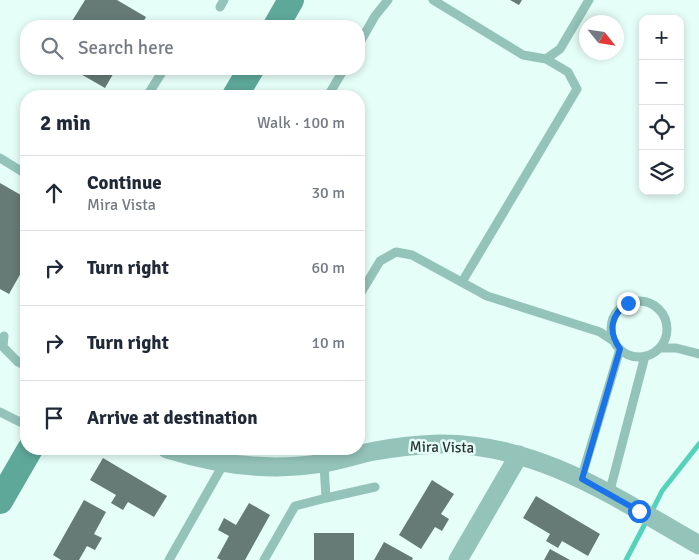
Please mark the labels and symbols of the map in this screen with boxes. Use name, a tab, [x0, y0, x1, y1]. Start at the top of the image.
north arrow	[579, 15, 624, 60]
route end	[617, 292, 640, 315]
street label: Mira Vista	[410, 437, 474, 457]
route start	[628, 500, 651, 523]

